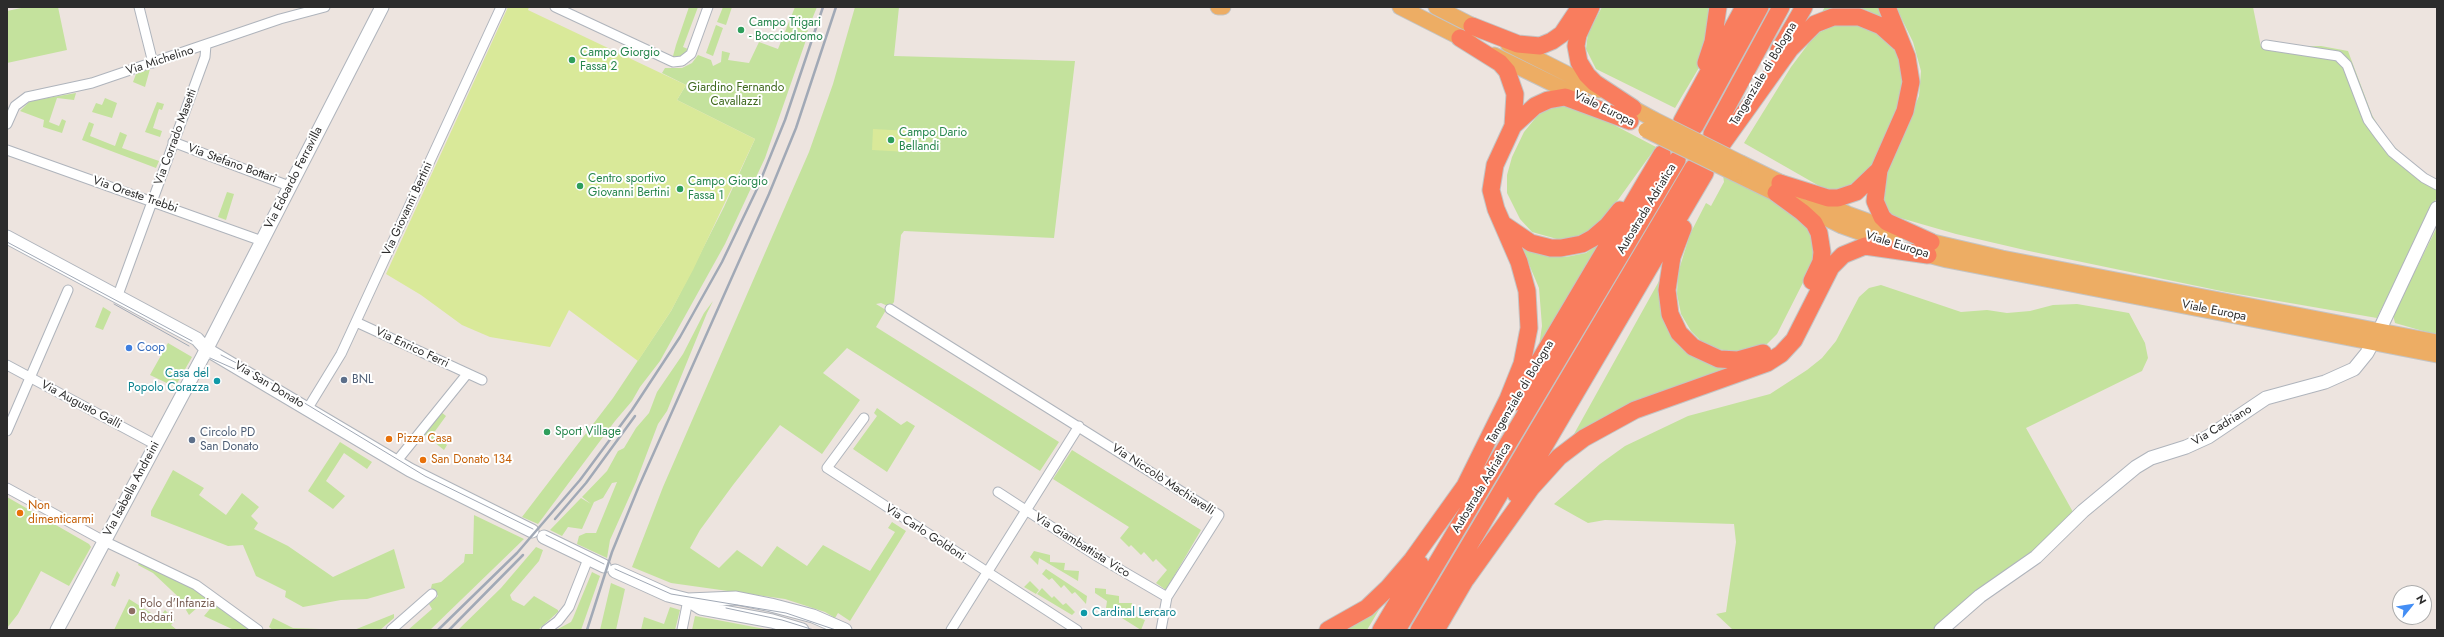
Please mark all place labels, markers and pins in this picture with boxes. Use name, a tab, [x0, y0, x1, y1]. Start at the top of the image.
place label: Campo Trigari - Bocciodromo	[749, 16, 823, 44]
marker: Campo Trigari - Bocciodromo	[736, 25, 746, 35]
place label: Campo Giorgio Fassa 2	[580, 46, 660, 74]
marker: Campo Giorgio Fassa 2	[567, 55, 577, 65]
place label: Campo Dario Bellandi	[899, 126, 967, 154]
marker: Campo Dario Bellandi	[886, 135, 896, 145]
place label: Centro sportivo Giovanni Bertini	[588, 172, 670, 200]
place label: Campo Giorgio Fassa 1	[688, 175, 768, 203]
marker: Centro sportivo Giovanni Bertini	[575, 181, 585, 191]
marker: Campo Giorgio Fassa 1	[675, 184, 685, 194]
place label: Coop	[137, 341, 165, 355]
marker: Coop	[124, 343, 134, 353]
place label: Casa del Popolo Corazza	[128, 367, 209, 395]
place label: BNL	[352, 373, 373, 387]
marker: BNL	[339, 375, 349, 385]
marker: Casa del Popolo Corazza	[212, 376, 222, 386]
place label: Sport Village	[555, 425, 621, 439]
place label: Circolo PD San Donato	[200, 426, 258, 454]
marker: Sport Village	[542, 427, 552, 437]
place label: Pizza Casa	[397, 432, 452, 446]
marker: Pizza Casa	[384, 434, 394, 444]
marker: Circolo PD San Donato	[187, 435, 197, 445]
place label: San Donato 134	[431, 453, 512, 467]
marker: San Donato 134	[418, 455, 428, 465]
place label: Non dimenticarmi	[28, 499, 94, 527]
marker: Non dimenticarmi	[15, 508, 25, 518]
place label: Polo d'Infanzia Rodari	[140, 597, 215, 625]
marker: Polo d'Infanzia Rodari	[127, 606, 137, 616]
place label: Cardinal Lercaro	[1092, 606, 1176, 620]
marker: Cardinal Lercaro	[1079, 608, 1089, 618]

